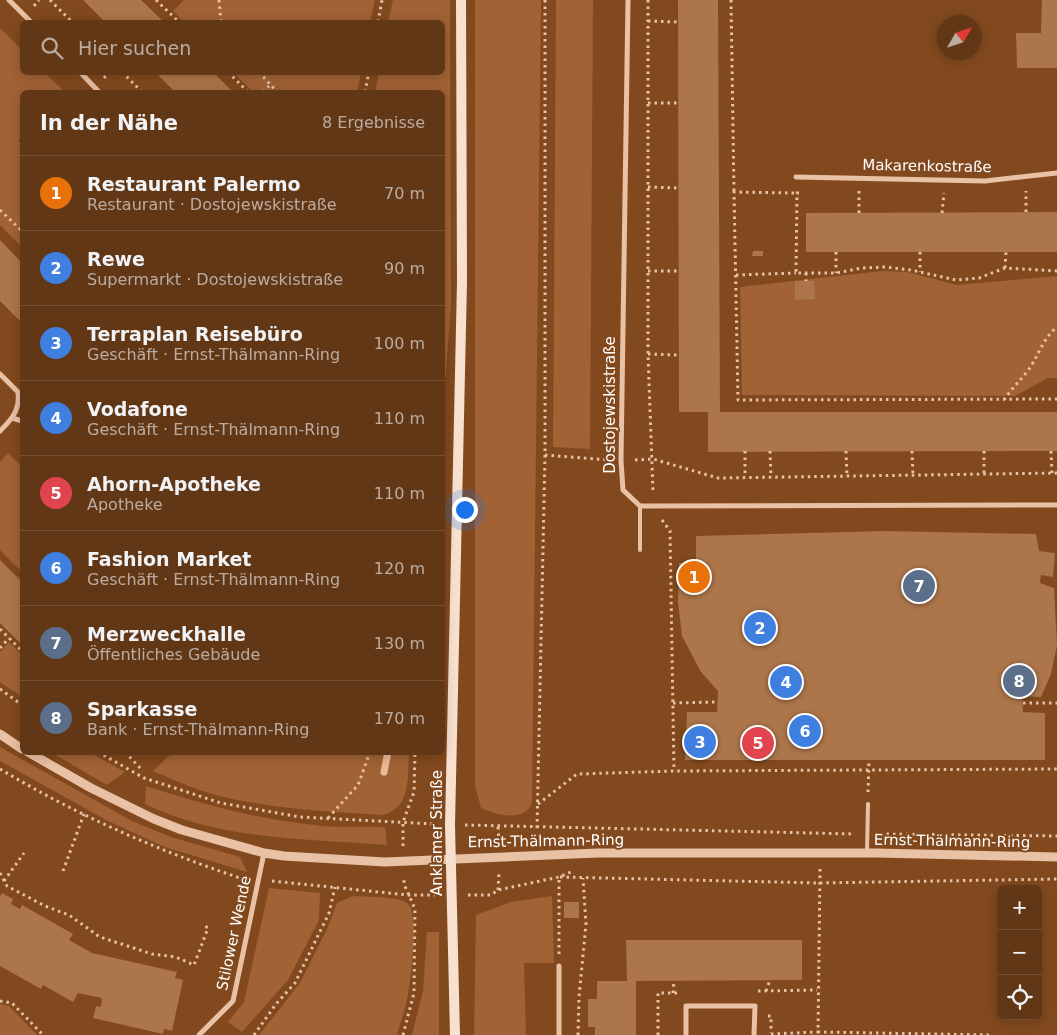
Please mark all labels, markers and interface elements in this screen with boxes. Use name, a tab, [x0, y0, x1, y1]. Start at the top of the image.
north arrow	[937, 15, 982, 60]
search box	[20, 20, 445, 75]
icon: search	[38, 34, 66, 62]
text: Hier suchen	[78, 37, 191, 59]
text: In der Nähe	[40, 111, 178, 135]
text: 8 Ergebnisse	[322, 113, 425, 132]
street label: Makarenkostraße	[862, 156, 992, 176]
text: Restaurant Palermo	[87, 173, 301, 195]
text: 1	[50, 184, 62, 203]
text: 70 m	[384, 184, 425, 203]
text: Restaurant · Dostojewskistraße	[87, 195, 337, 214]
text: Rewe	[87, 248, 145, 270]
text: 2	[50, 259, 62, 278]
text: 90 m	[384, 259, 425, 278]
text: Supermarkt · Dostojewskistraße	[87, 270, 343, 289]
text: Terraplan Reisebüro	[87, 323, 303, 345]
text: 3	[50, 334, 62, 353]
text: 100 m	[374, 334, 425, 353]
street label: Dostojewskistraße	[601, 336, 619, 474]
text: Geschäft · Ernst-Thälmann-Ring	[87, 345, 340, 364]
text: Vodafone	[87, 398, 188, 420]
text: 4	[50, 409, 62, 428]
text: 110 m	[374, 409, 425, 428]
text: Geschäft · Ernst-Thälmann-Ring	[87, 420, 340, 439]
text: Ahorn-Apotheke	[87, 473, 261, 495]
text: 5	[50, 484, 62, 503]
text: 110 m	[374, 484, 425, 503]
text: Apotheke	[87, 495, 163, 514]
your location	[452, 497, 478, 523]
text: Fashion Market	[87, 548, 251, 570]
pin: 1	[678, 558, 710, 596]
text: 6	[50, 559, 62, 578]
text: 120 m	[374, 559, 425, 578]
pin: 7	[903, 567, 935, 605]
text: Geschäft · Ernst-Thälmann-Ring	[87, 570, 340, 589]
pin: 2	[744, 609, 776, 647]
text: Merzweckhalle	[87, 623, 246, 645]
text: 7	[50, 634, 62, 653]
text: 130 m	[374, 634, 425, 653]
text: Öffentliches Gebäude	[87, 645, 260, 664]
pin: 8	[1003, 662, 1035, 700]
pin: 4	[770, 663, 802, 701]
text: Sparkasse	[87, 698, 197, 720]
text: 8	[50, 709, 62, 728]
text: 170 m	[374, 709, 425, 728]
pin: 6	[789, 712, 821, 750]
text: Bank · Ernst-Thälmann-Ring	[87, 720, 309, 739]
pin: 3	[684, 723, 716, 761]
pin: 5	[742, 724, 774, 762]
street label: Anklamer Straße	[428, 770, 446, 896]
street label: Ernst-Thälmann-Ring	[468, 831, 624, 851]
street label: Ernst-Thälmann-Ring	[874, 831, 1030, 851]
street label: Stilower Wende	[213, 874, 255, 992]
map controls	[997, 885, 1042, 1020]
button: +	[997, 885, 1042, 930]
button: −	[997, 930, 1042, 975]
button: locate	[997, 975, 1042, 1020]

